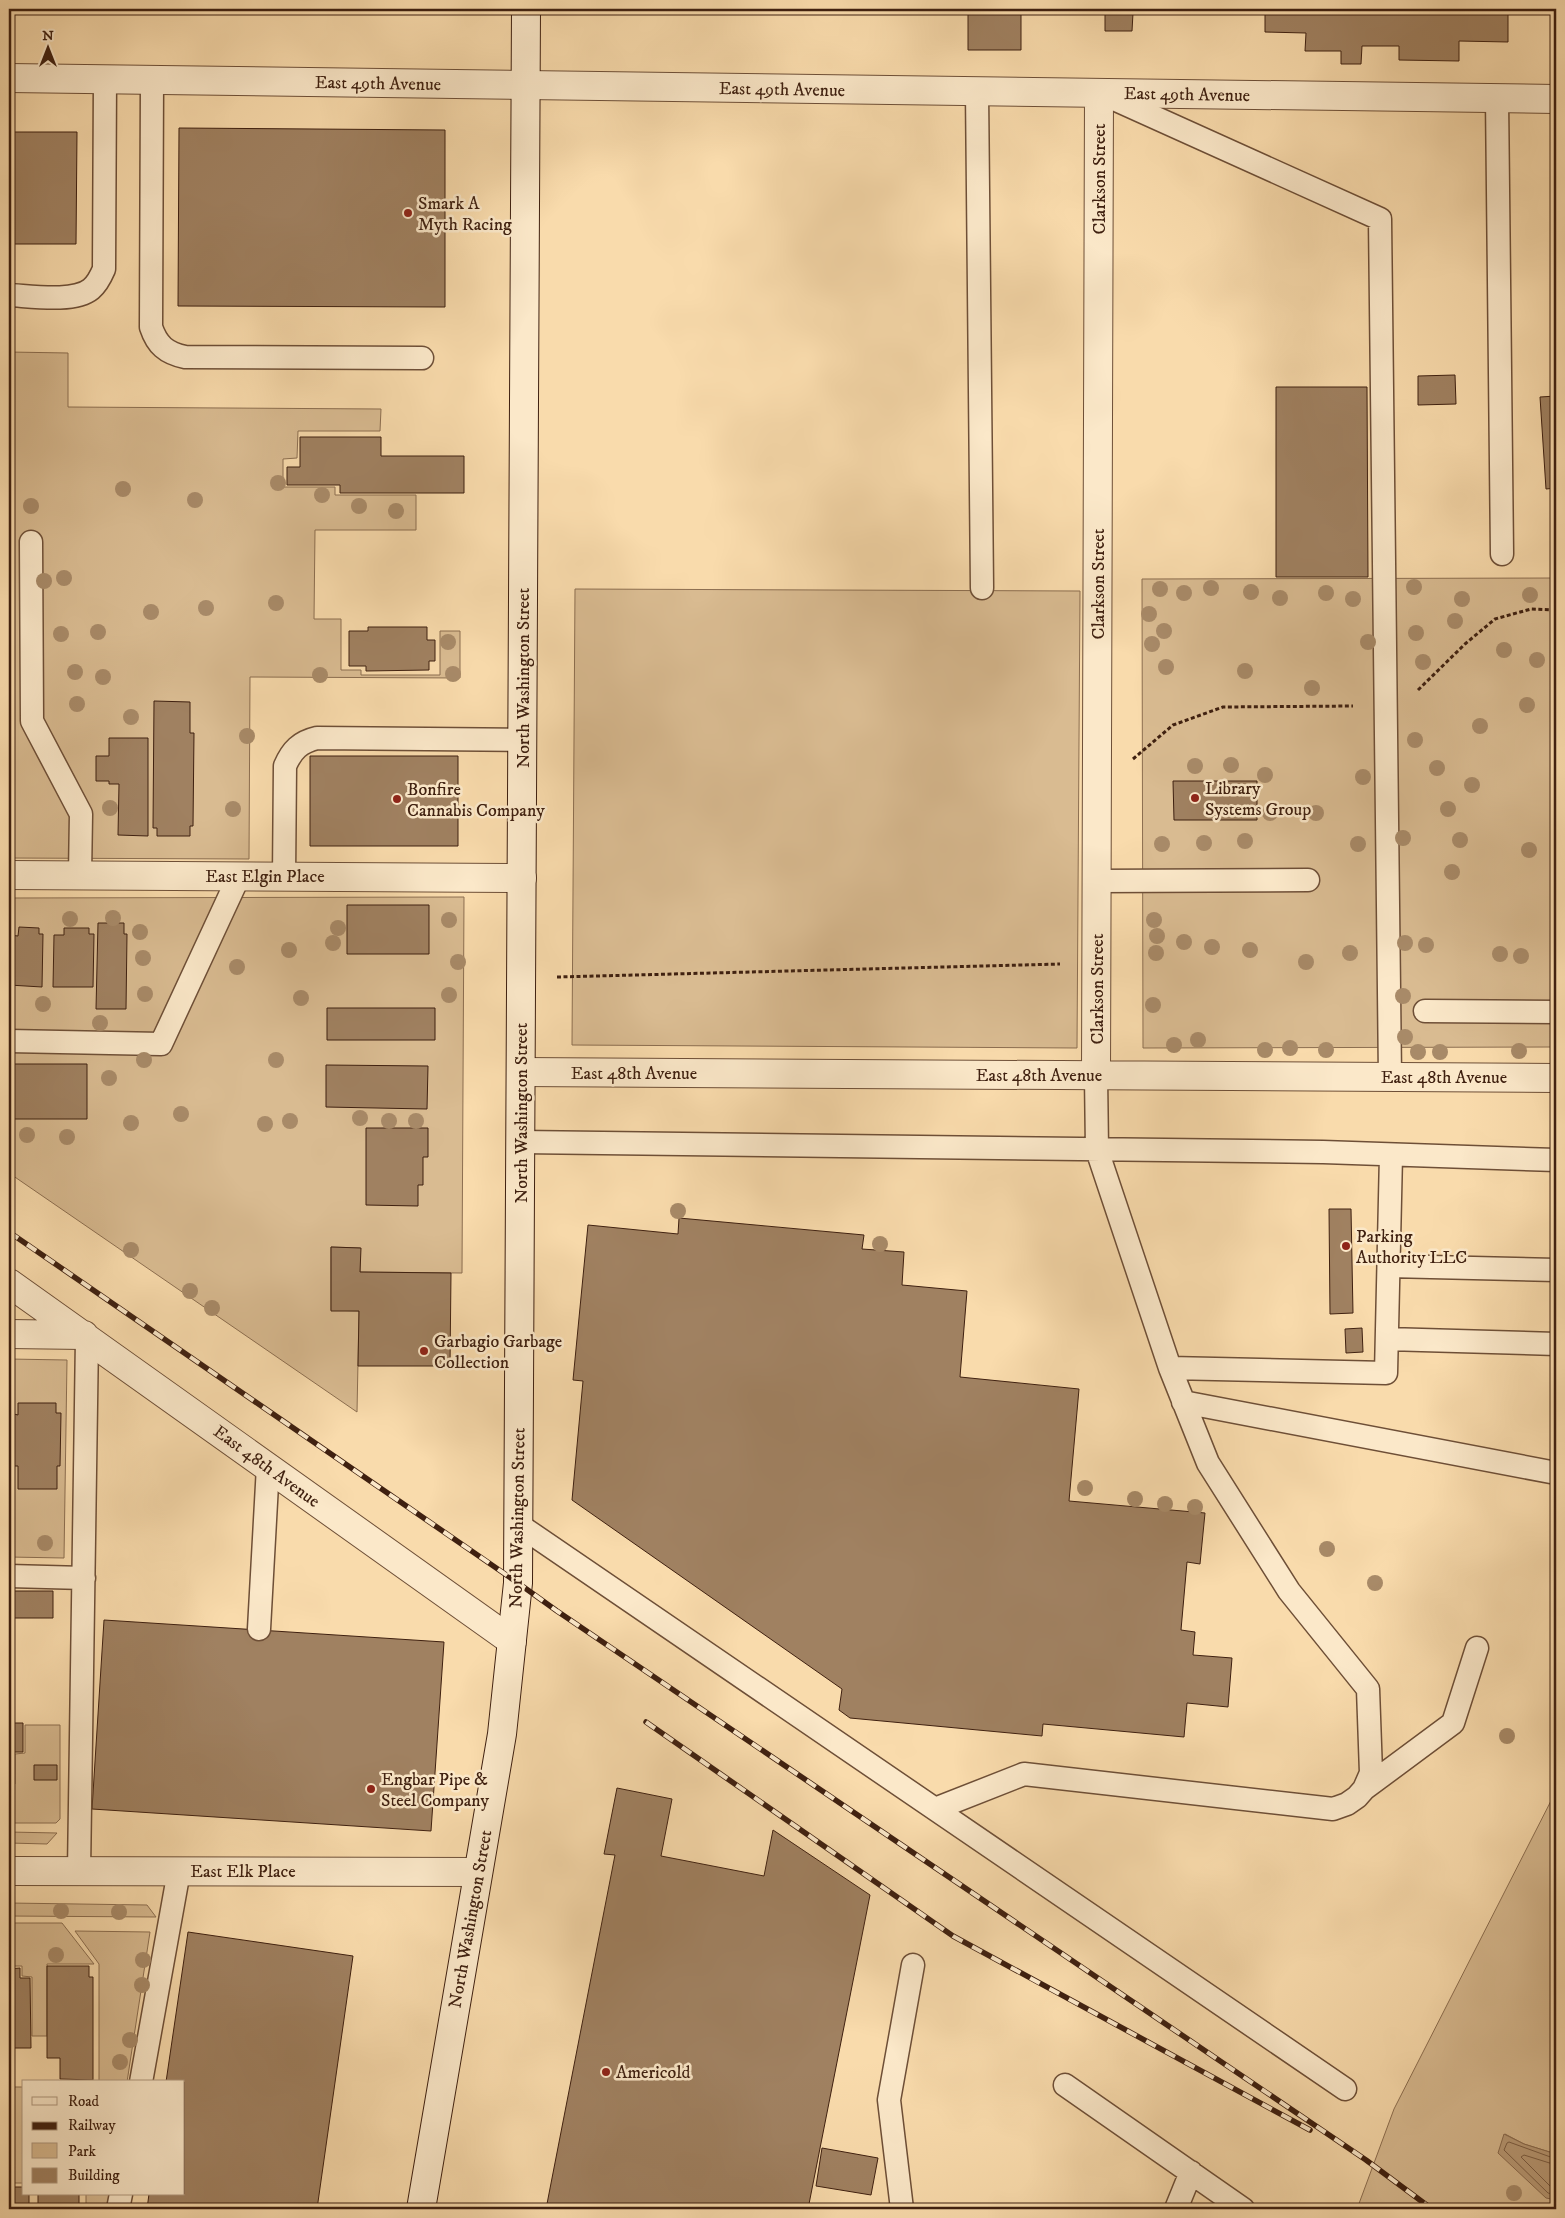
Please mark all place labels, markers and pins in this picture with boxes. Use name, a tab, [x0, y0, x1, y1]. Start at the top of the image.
place label: Smark A Myth Racing	[418, 193, 512, 236]
marker: Smark A Myth Racing	[402, 207, 414, 219]
place label: Library Systems Group	[1205, 778, 1311, 821]
place label: Bonfire Cannabis Company	[407, 779, 545, 822]
marker: Library Systems Group	[1189, 792, 1201, 804]
marker: Bonfire Cannabis Company	[391, 793, 403, 805]
place label: Parking Authority LLC	[1356, 1226, 1467, 1269]
marker: Parking Authority LLC	[1340, 1240, 1352, 1252]
place label: Garbagio Garbage Collection	[434, 1331, 562, 1374]
marker: Garbagio Garbage Collection	[418, 1345, 430, 1357]
place label: Engbar Pipe & Steel Company	[381, 1769, 490, 1812]
marker: Engbar Pipe & Steel Company	[365, 1783, 377, 1795]
place label: Americold	[616, 2062, 691, 2084]
marker: Americold	[600, 2066, 612, 2078]

